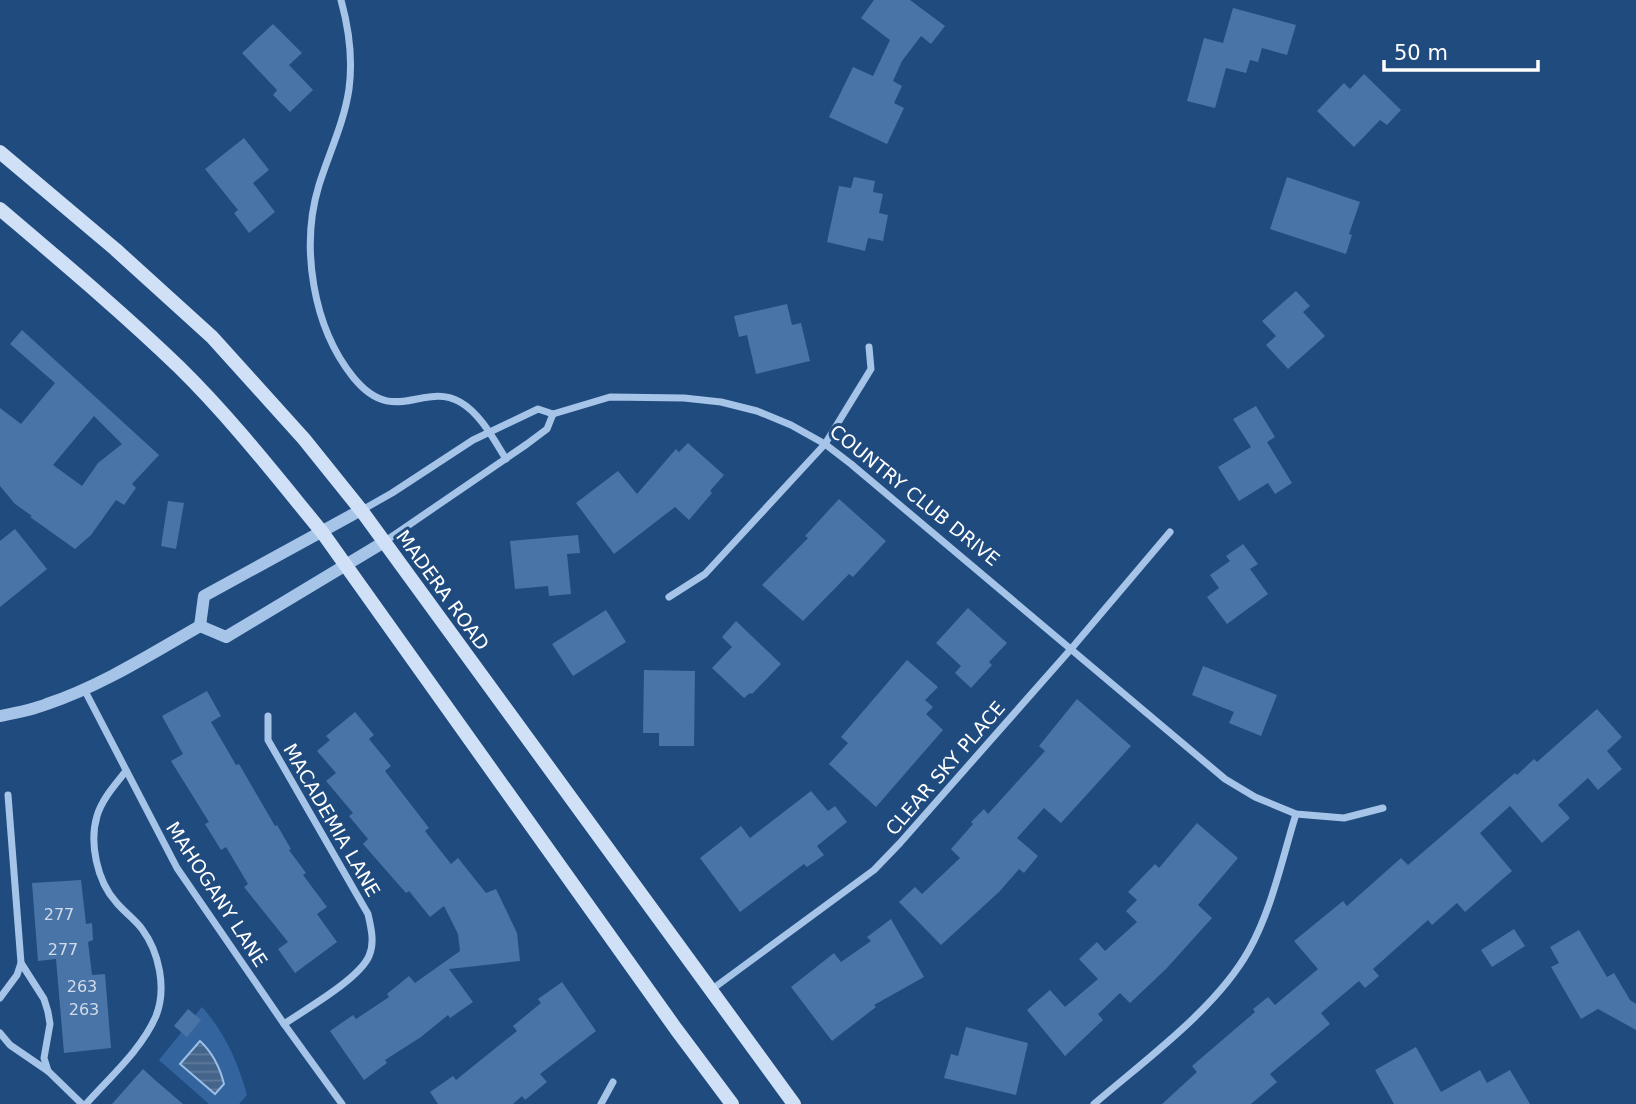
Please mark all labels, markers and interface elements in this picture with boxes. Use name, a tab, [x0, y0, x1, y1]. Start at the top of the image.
scale bar	[1384, 28, 1538, 72]
text: 50 m	[1394, 41, 1448, 65]
street label: COUNTRY CLUB DRIVE	[826, 420, 1004, 570]
street label: MADERA ROAD	[392, 526, 494, 654]
street label: CLEAR SKY PLACE	[881, 697, 1009, 839]
street label: MACADEMIA LANE	[279, 739, 385, 901]
street label: MAHOGANY LANE	[162, 817, 272, 971]
house number: 277	[44, 905, 74, 924]
house number: 277	[48, 940, 78, 959]
house number: 263	[67, 977, 97, 996]
house number: 263	[69, 1000, 99, 1019]

